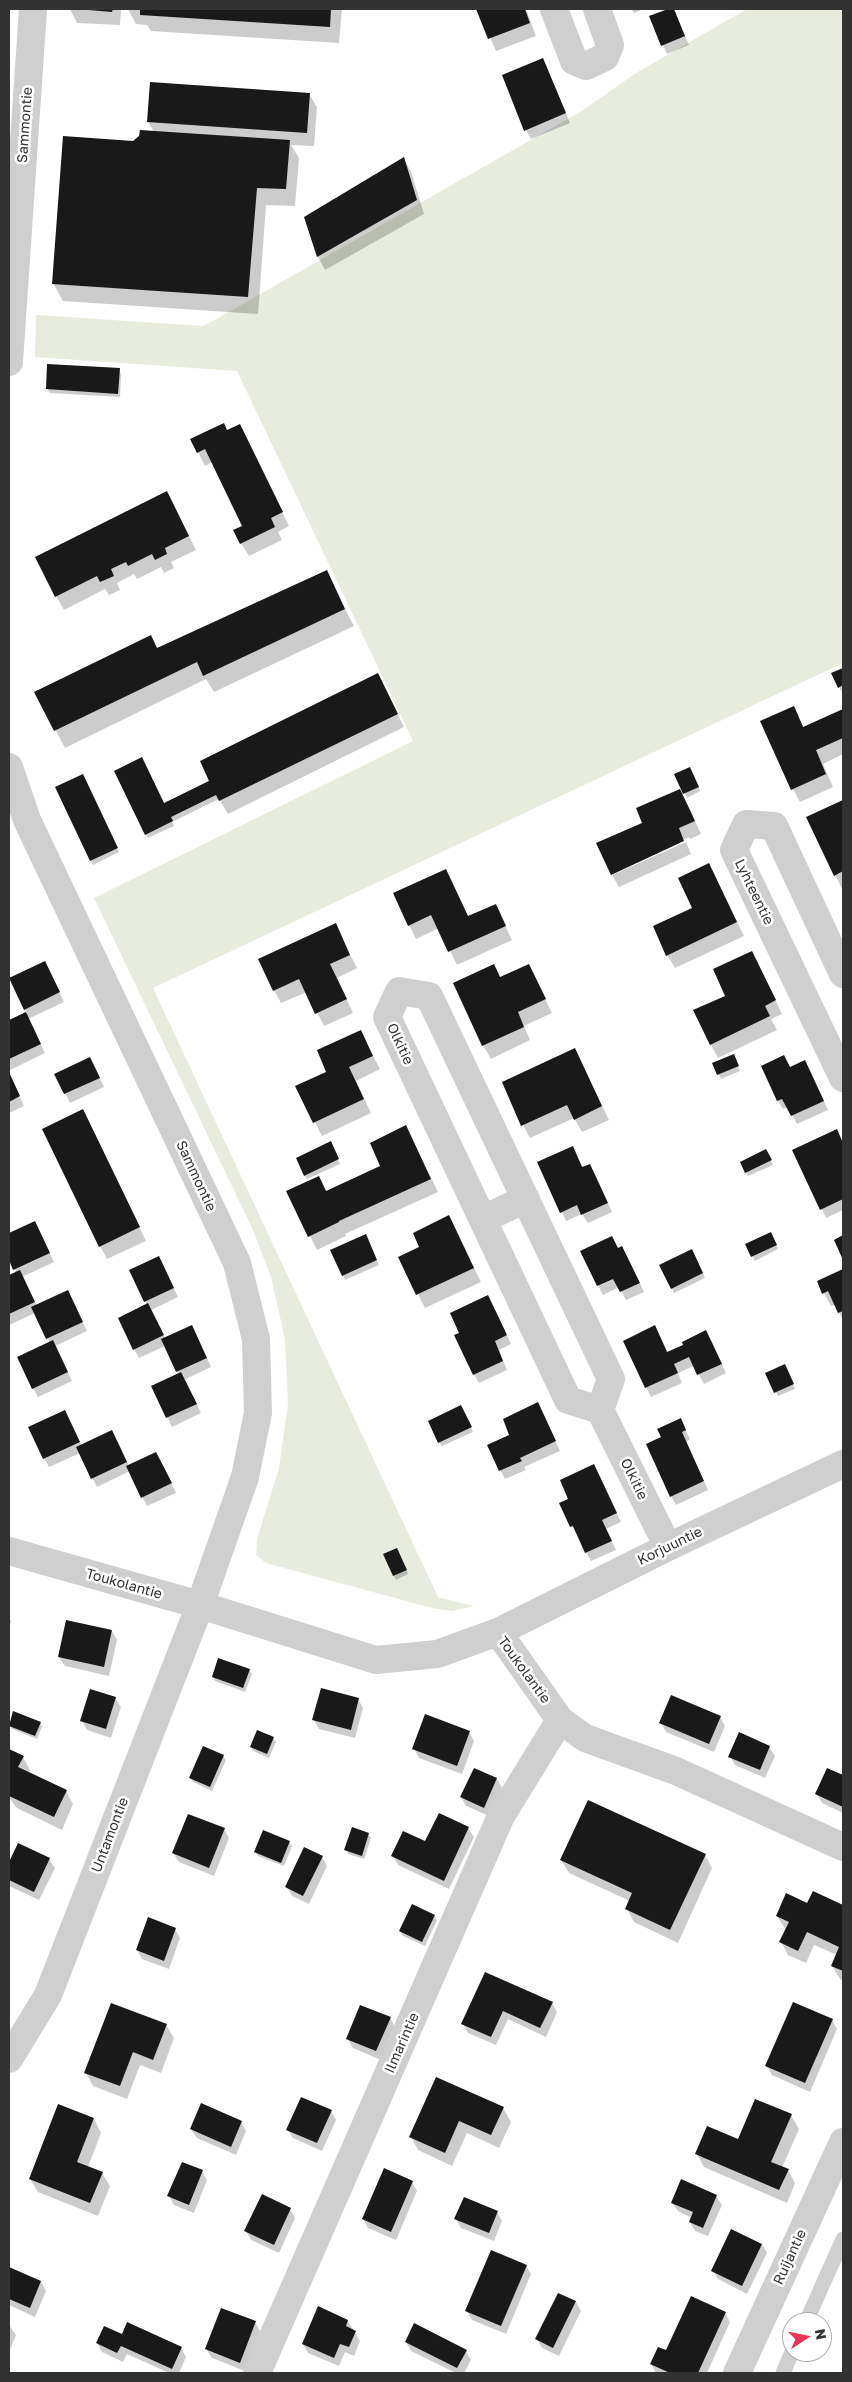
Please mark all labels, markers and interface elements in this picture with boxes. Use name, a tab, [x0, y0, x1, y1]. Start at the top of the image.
street label: Sammontie	[14, 87, 36, 163]
street label: Lyhteentie	[731, 856, 777, 928]
street label: Olkitie	[383, 1021, 417, 1067]
street label: Sammontie	[172, 1138, 220, 1214]
street label: Olkitie	[617, 1456, 651, 1502]
street label: Korjuuntie	[635, 1523, 705, 1569]
street label: Toukolantie	[84, 1565, 164, 1603]
street label: Toukolantie	[494, 1633, 554, 1707]
street label: Untamontie	[88, 1795, 132, 1875]
street label: Ilmarintie	[381, 2010, 423, 2076]
street label: Ruijantie	[770, 2227, 810, 2287]
north arrow	[782, 2312, 832, 2362]
text: N	[812, 2327, 831, 2341]

